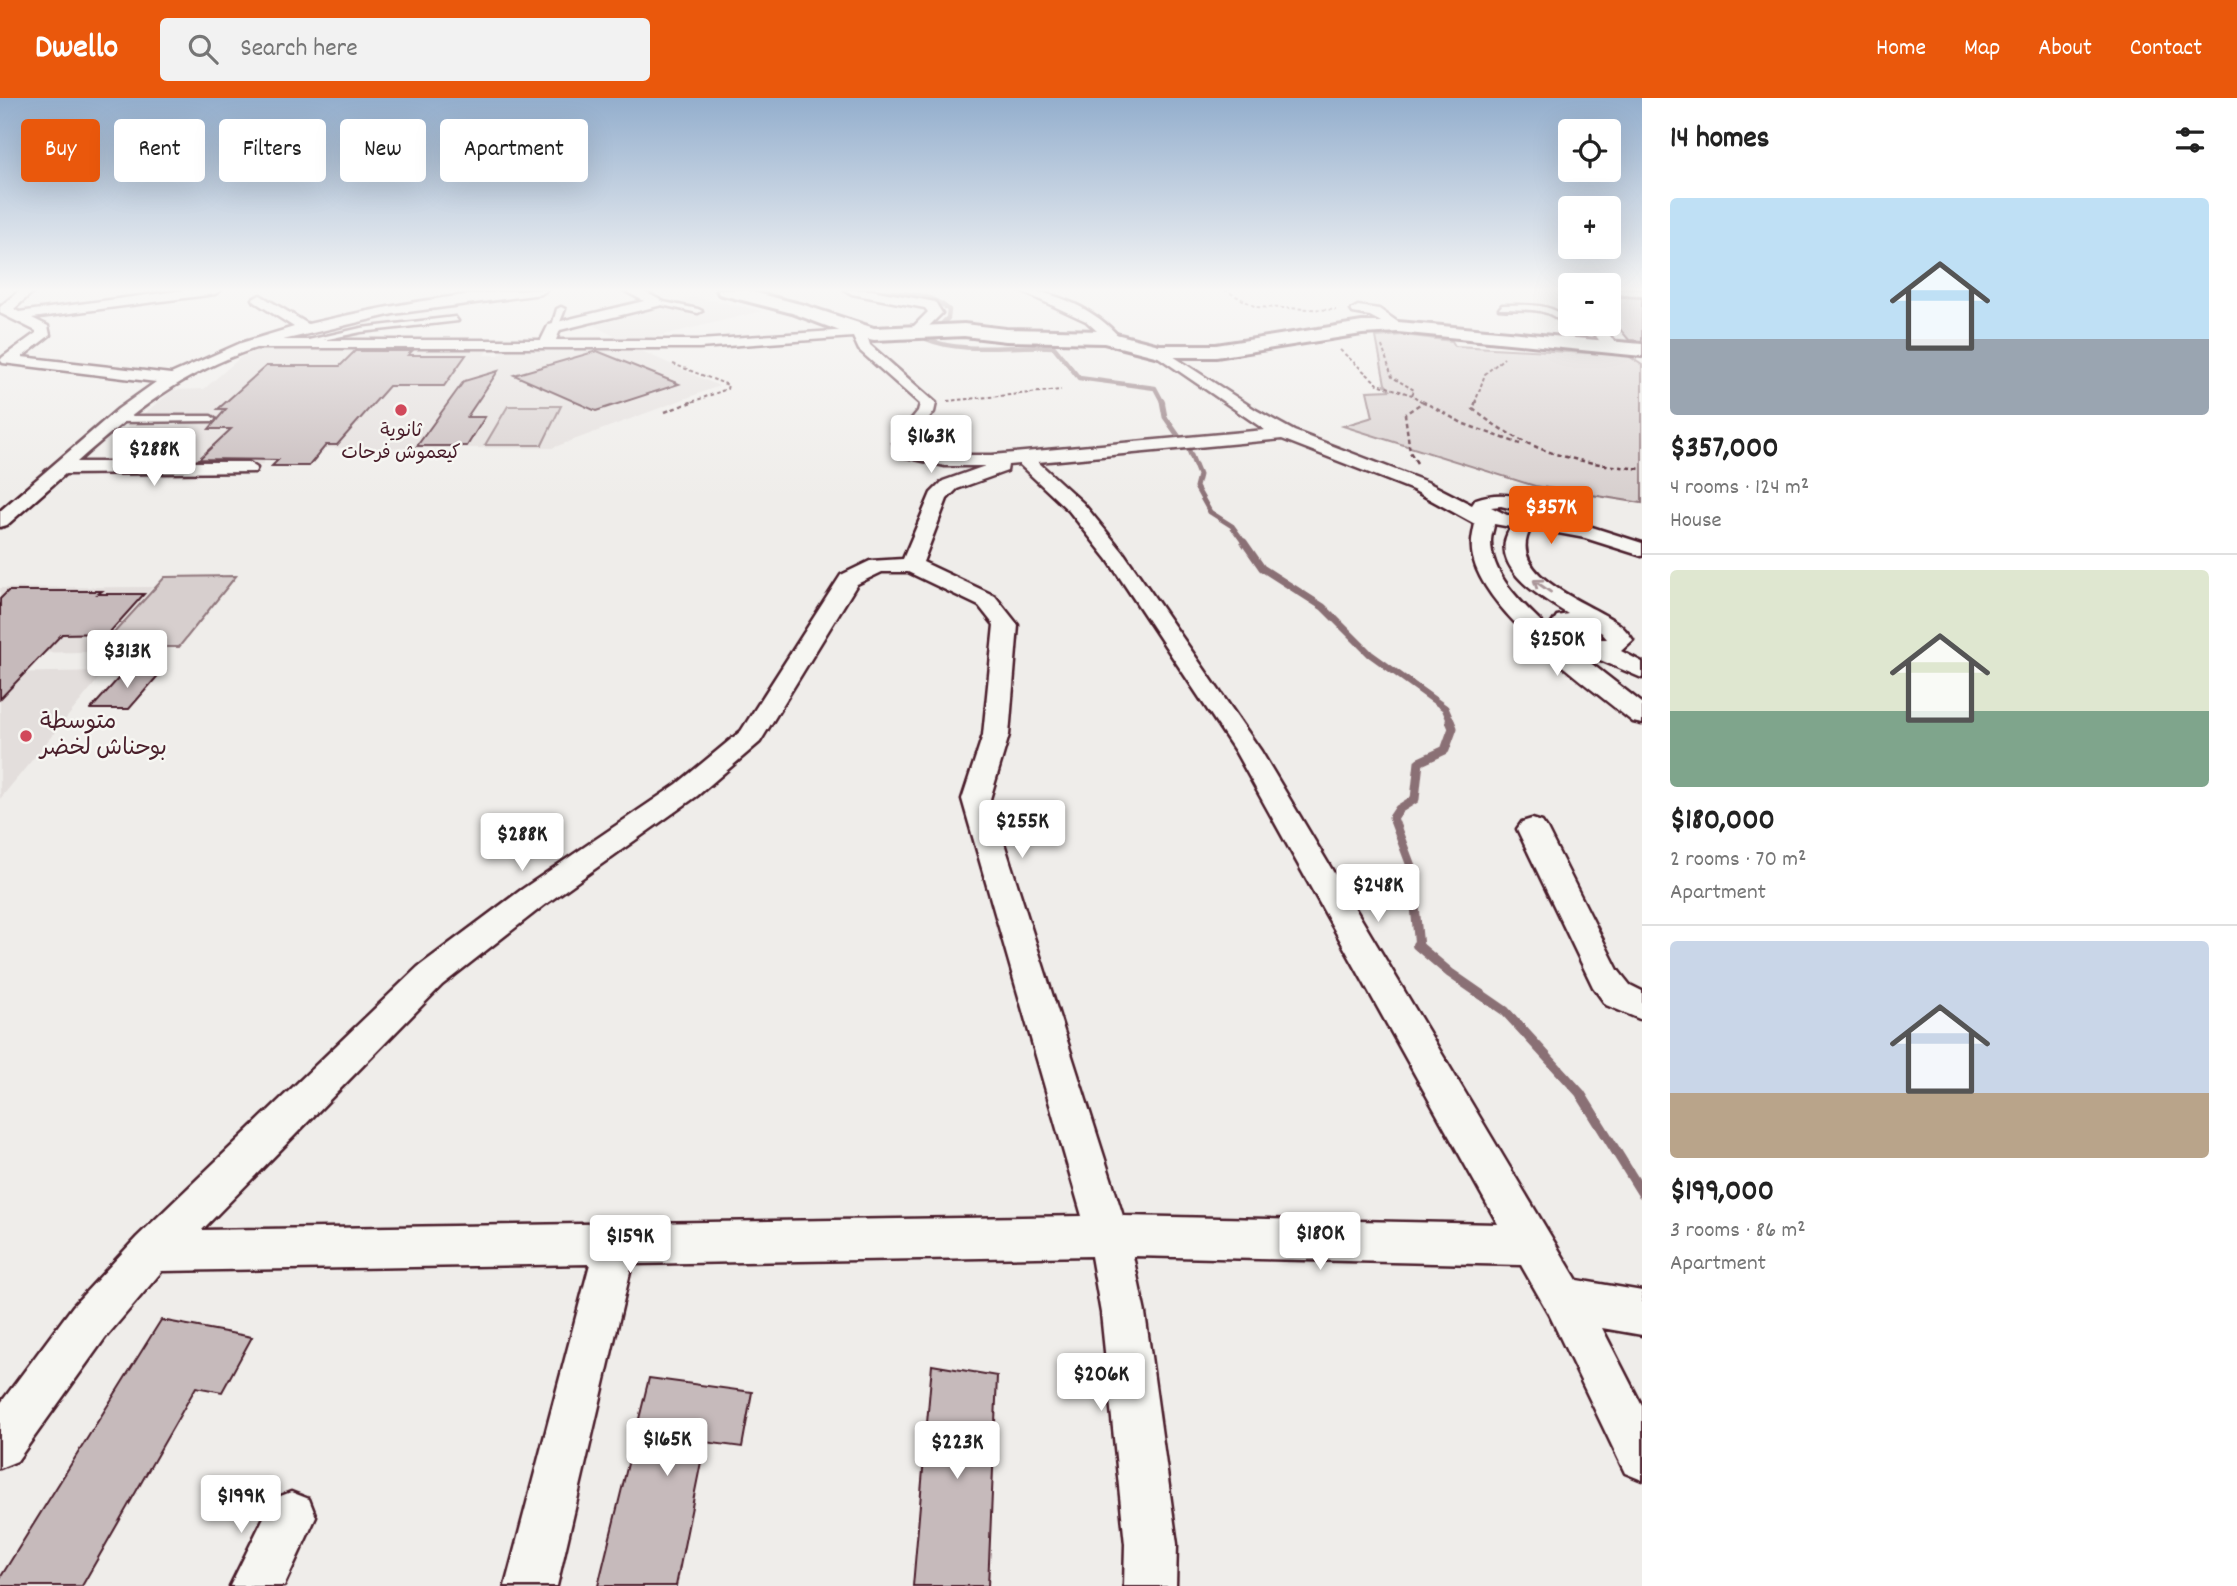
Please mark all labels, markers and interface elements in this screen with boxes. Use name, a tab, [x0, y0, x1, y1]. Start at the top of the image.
search box	[160, 18, 650, 81]
text: Dwello	[35, 26, 118, 73]
icon: search	[184, 30, 222, 68]
text: Search here	[240, 31, 358, 68]
text: Home	[1876, 32, 1926, 66]
text: Map	[1964, 32, 2000, 66]
text: About	[2038, 32, 2092, 66]
text: Contact	[2130, 32, 2202, 66]
chip: Buy	[21, 119, 100, 182]
chip: Rent	[114, 119, 205, 182]
chip: Filters	[219, 119, 326, 182]
chip: New	[340, 119, 426, 182]
chip: Apartment	[440, 119, 588, 182]
map controls	[1558, 119, 1621, 336]
button: locate	[1558, 119, 1621, 182]
text: 14 homes	[1670, 119, 1769, 162]
icon: filters	[2171, 121, 2209, 159]
button: +	[1558, 196, 1621, 259]
icon: home	[1877, 243, 2003, 369]
button: −	[1558, 273, 1621, 336]
marker: ثانوية كيعموش فرحات	[393, 402, 409, 418]
pin: $163K	[882, 416, 980, 475]
place label: ثانوية كيعموش فرحات	[341, 419, 461, 468]
text: $163K	[907, 421, 955, 454]
pin: $288K	[105, 428, 203, 488]
text: $357,000	[1670, 429, 1779, 472]
text: $288K	[129, 434, 179, 467]
text: 4 rooms · 124 m²	[1670, 472, 1809, 505]
pin: $357K	[1502, 486, 1600, 546]
text: $357K	[1525, 492, 1577, 525]
text: House	[1670, 505, 1722, 538]
one-way arrow	[1533, 579, 1552, 593]
icon: home	[1877, 615, 2003, 741]
pin: $250K	[1508, 618, 1606, 678]
text: $250K	[1529, 624, 1585, 657]
pin: $313K	[78, 630, 176, 690]
text: $313K	[103, 636, 151, 669]
place label: متوسطة بوحناش لخضر	[38, 707, 167, 766]
marker: متوسطة بوحناش لخضر	[18, 728, 34, 744]
pin: $255K	[973, 800, 1071, 860]
text: $180,000	[1670, 801, 1775, 844]
text: $255K	[995, 806, 1049, 839]
pin: $288K	[473, 814, 571, 873]
text: $288K	[497, 819, 547, 852]
text: 2 rooms · 70 m²	[1670, 844, 1806, 877]
pin: $248K	[1329, 864, 1427, 924]
text: $248K	[1352, 870, 1404, 903]
text: Apartment	[1670, 877, 1766, 910]
icon: home	[1877, 986, 2003, 1112]
text: $199,000	[1670, 1172, 1774, 1215]
pin: $180K	[1271, 1212, 1369, 1272]
text: 3 rooms · 86 m²	[1670, 1215, 1806, 1248]
pin: $159K	[581, 1216, 679, 1275]
text: $180K	[1295, 1218, 1345, 1251]
text: $159K	[606, 1221, 654, 1254]
text: Apartment	[1670, 1248, 1766, 1281]
pin: $206K	[1052, 1354, 1150, 1413]
text: $206K	[1073, 1359, 1129, 1392]
pin: $165K	[618, 1418, 716, 1478]
pin: $223K	[908, 1422, 1006, 1481]
text: $165K	[642, 1424, 692, 1457]
text: $223K	[931, 1427, 983, 1460]
pin: $199K	[192, 1476, 290, 1535]
text: $199K	[217, 1481, 265, 1514]

